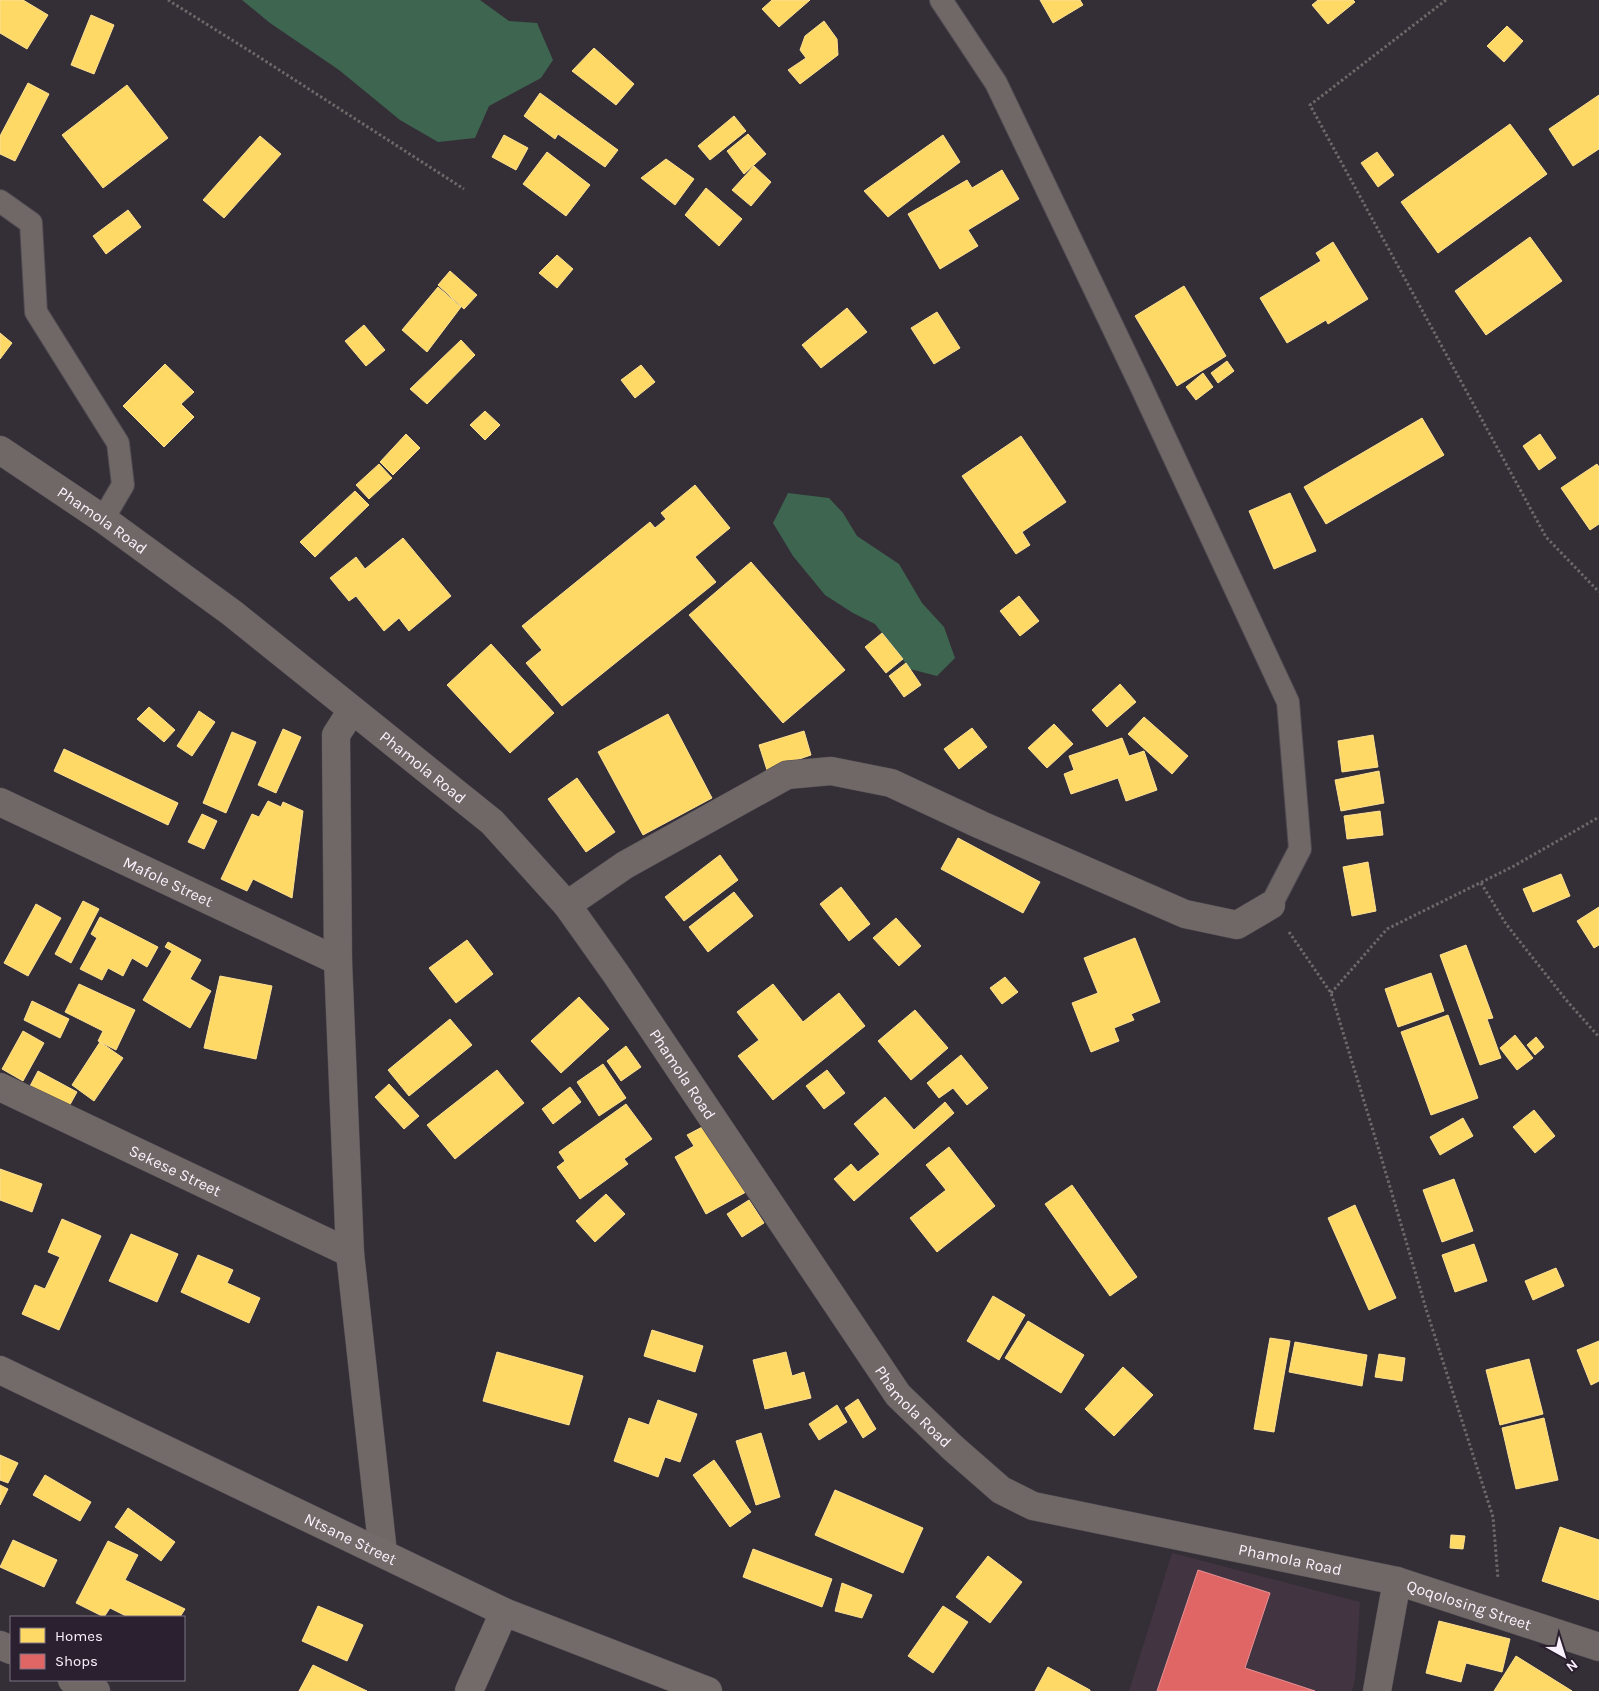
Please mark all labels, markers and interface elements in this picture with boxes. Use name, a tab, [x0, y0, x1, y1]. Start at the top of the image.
street label: Phamola Road	[54, 482, 151, 558]
street label: Phamola Road	[376, 726, 470, 807]
street label: Mafole Street	[120, 852, 216, 910]
street label: Phamola Road	[646, 1025, 720, 1123]
street label: Sekese Street	[126, 1140, 224, 1200]
street label: Phamola Road	[871, 1362, 956, 1451]
street label: Ntsane Street	[302, 1508, 400, 1569]
street label: Phamola Road	[1237, 1539, 1344, 1579]
street label: Qoqolosing Street	[1404, 1575, 1534, 1634]
legend	[10, 1616, 185, 1681]
text: Homes	[55, 1627, 103, 1645]
north arrow	[1539, 1631, 1589, 1681]
text: Shops	[55, 1652, 98, 1670]
text: N	[1563, 1656, 1581, 1675]

